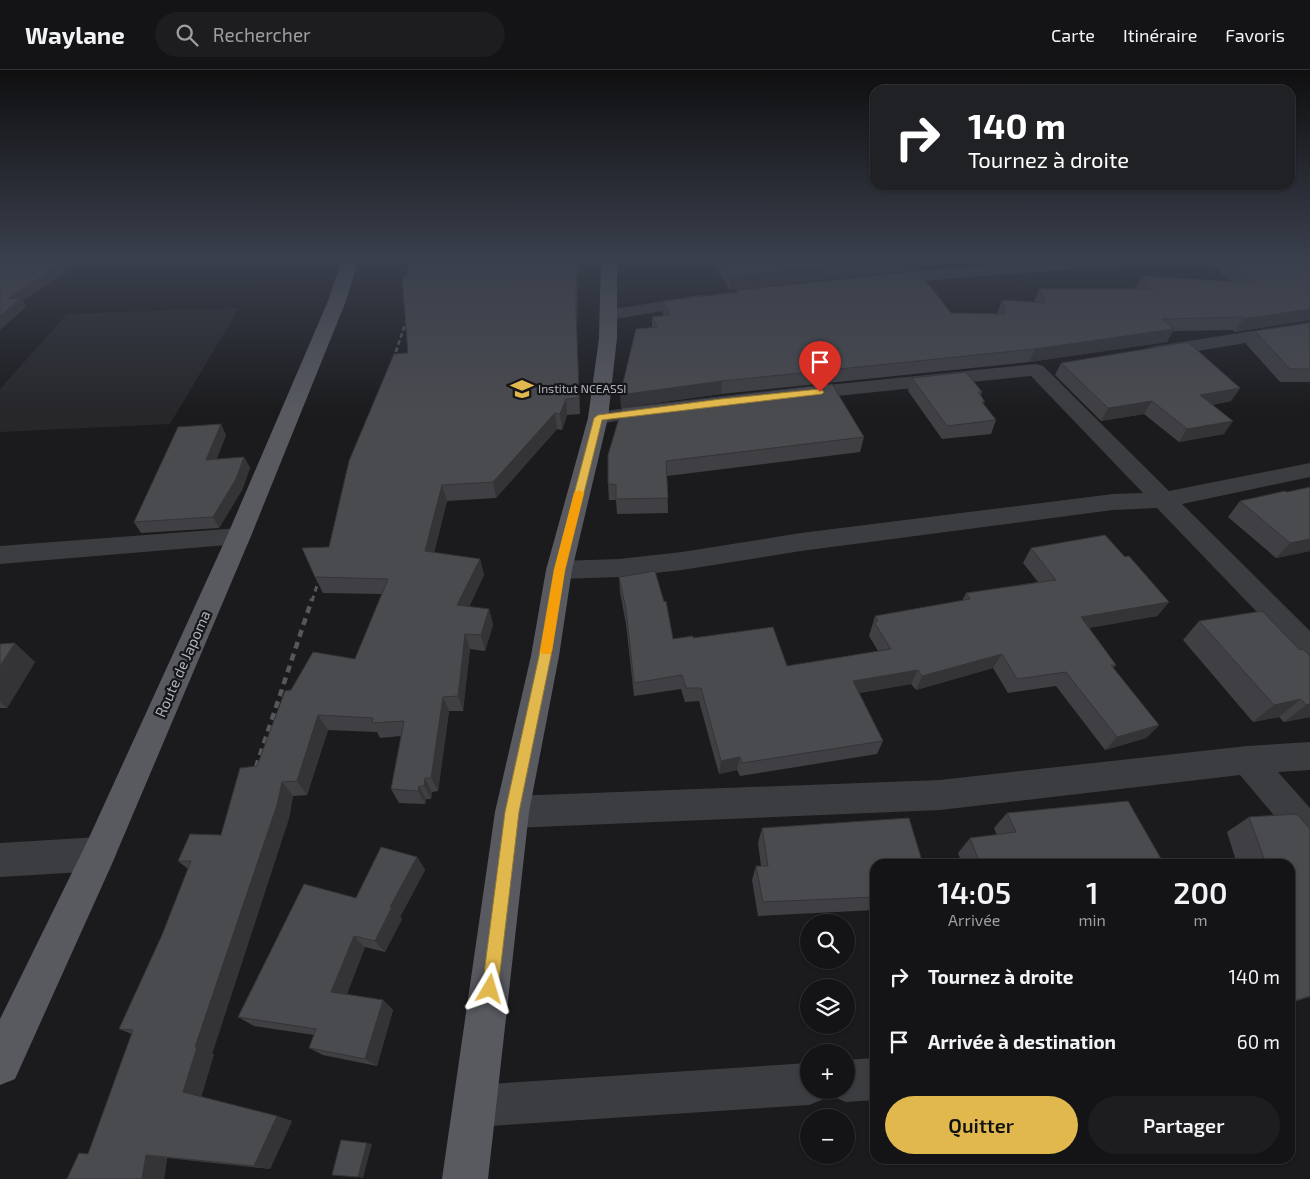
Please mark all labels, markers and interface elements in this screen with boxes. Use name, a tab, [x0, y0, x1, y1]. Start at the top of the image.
search box	[155, 12, 505, 57]
text: Waylane	[25, 20, 125, 49]
icon: search	[173, 21, 201, 49]
text: Rechercher	[213, 23, 311, 46]
text: Carte	[1051, 24, 1095, 46]
text: Itinéraire	[1123, 24, 1197, 46]
text: Favoris	[1225, 24, 1285, 46]
text: 140 m	[968, 104, 1066, 146]
icon: right	[885, 105, 950, 170]
text: Tournez à droite	[968, 146, 1129, 172]
pin	[799, 341, 841, 392]
icon: arrive	[806, 348, 834, 376]
school or university icon: Institut NCEASSI	[509, 376, 535, 402]
place label: Institut NCEASSI	[538, 381, 627, 395]
street label: Route de Japoma	[150, 607, 214, 720]
text: 14:05	[937, 874, 1011, 910]
text: 1	[1086, 874, 1098, 910]
text: 200	[1173, 874, 1228, 910]
text: Arrivée	[948, 910, 1000, 929]
text: min	[1079, 910, 1106, 929]
text: m	[1193, 910, 1207, 929]
map controls	[800, 914, 855, 1164]
button: search	[800, 914, 855, 969]
position arrow	[463, 962, 515, 1014]
icon: right	[885, 963, 913, 991]
text: Tournez à droite	[928, 965, 1074, 988]
text: 140 m	[1228, 965, 1280, 988]
button: layers	[800, 979, 855, 1034]
icon: arrive	[885, 1028, 913, 1056]
text: Arrivée à destination	[928, 1030, 1116, 1053]
text: 60 m	[1237, 1030, 1280, 1053]
button: +	[800, 1044, 855, 1099]
button: Quitter	[885, 1096, 1078, 1154]
button: Partager	[1088, 1096, 1280, 1154]
button: −	[800, 1109, 855, 1164]

